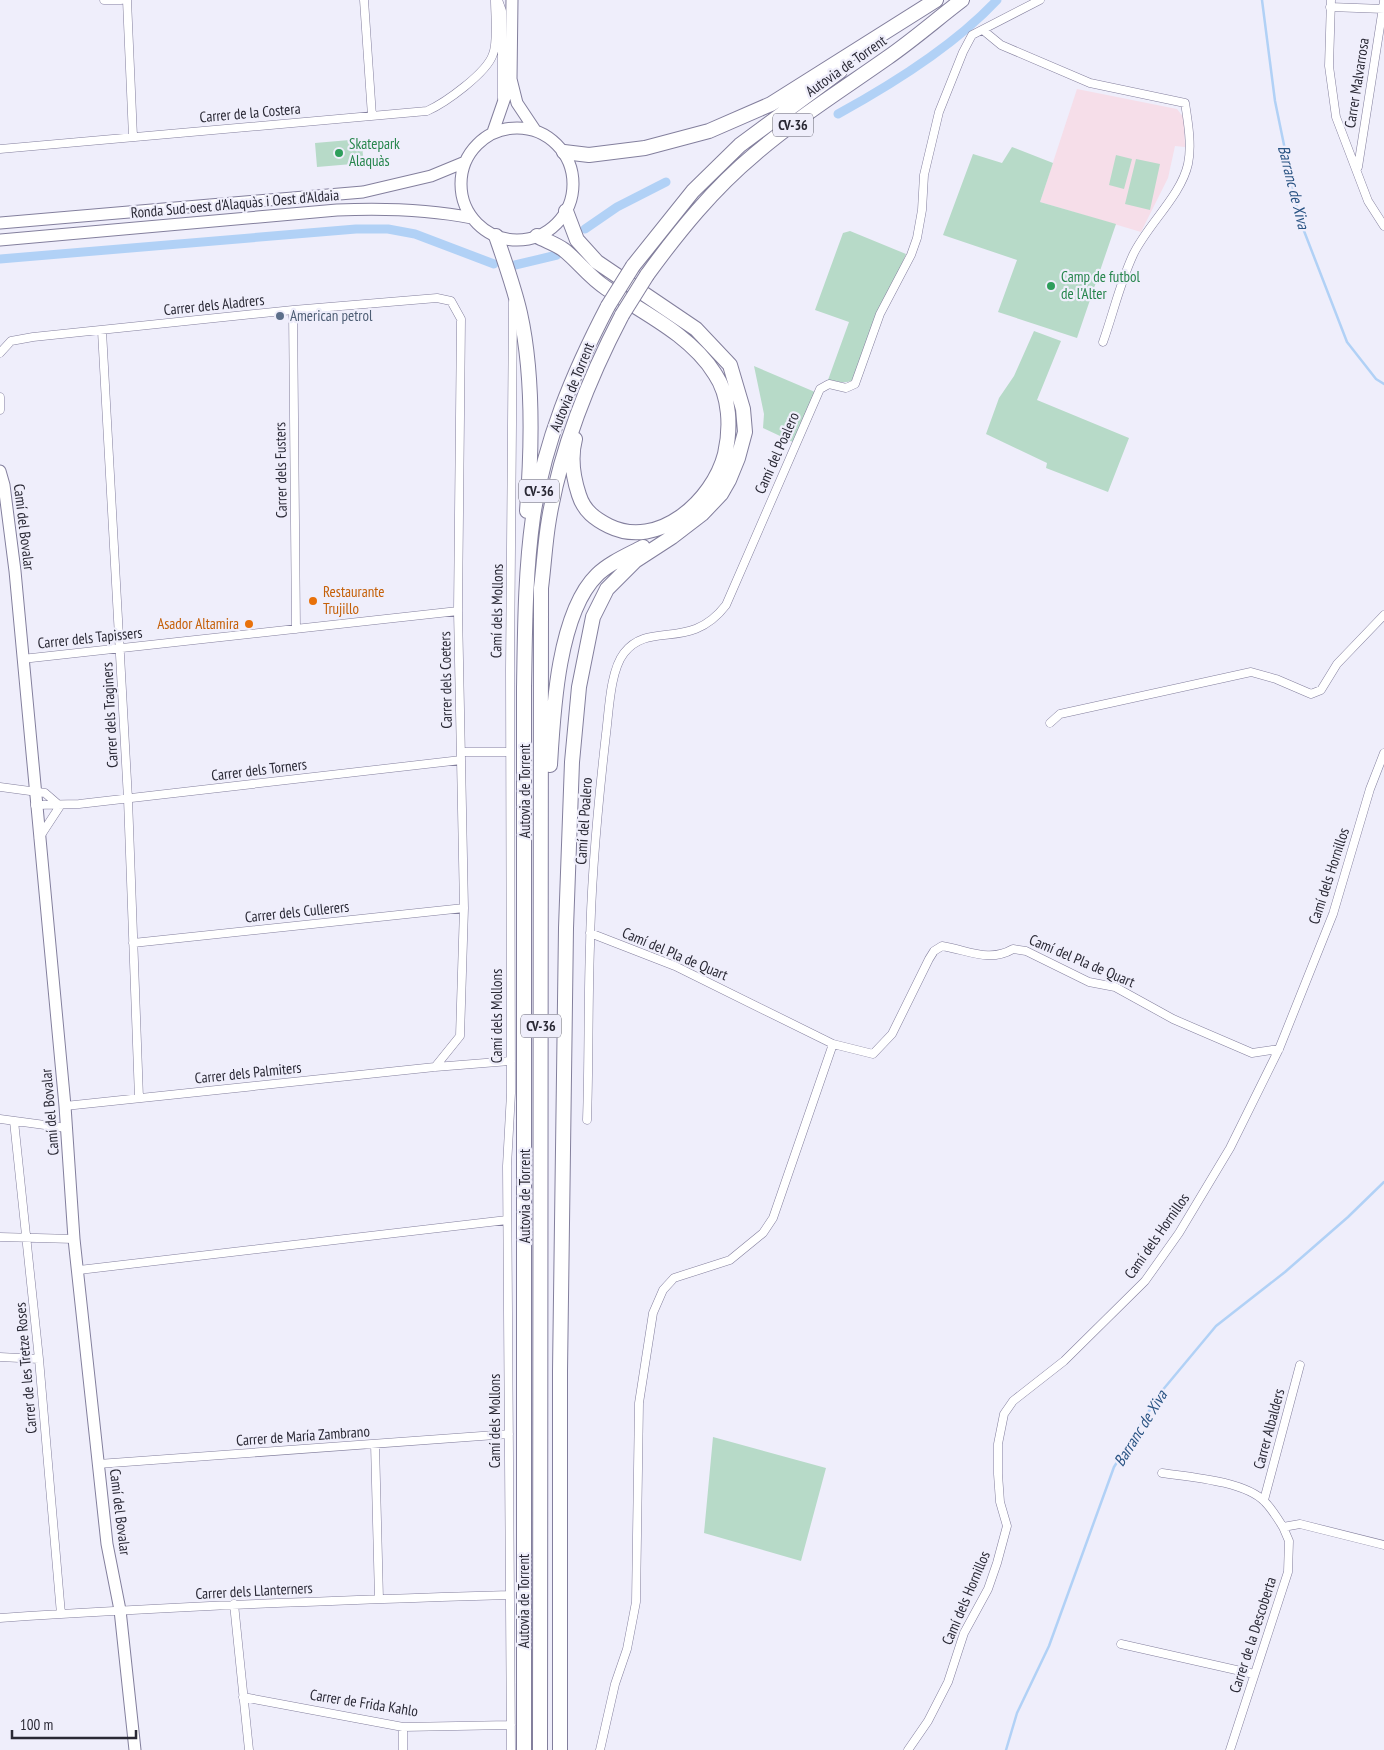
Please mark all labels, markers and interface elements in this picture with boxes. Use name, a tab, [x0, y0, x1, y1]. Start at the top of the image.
street label: Autovia de Torrent	[802, 31, 890, 100]
street label: Carrer Malvarrosa	[1340, 36, 1373, 129]
street label: Carrer de la Costera	[199, 99, 301, 126]
road number: CV-36	[773, 114, 813, 136]
place label: Skatepark Alaquàs	[349, 134, 400, 170]
water label: Barranc de Xiva	[1274, 143, 1314, 232]
marker: Skatepark Alaquàs	[333, 147, 345, 159]
street label: Ronda Sud-oest d'Alaquàs i Oest d'Aldaia	[130, 185, 340, 222]
place label: Camp de futbol de l'Alter	[1061, 267, 1140, 303]
marker: Camp de futbol de l'Alter	[1045, 280, 1057, 292]
street label: Carrer dels Aladrers	[163, 290, 265, 319]
place label: American petrol	[290, 306, 373, 325]
marker: American petrol	[274, 310, 286, 322]
street label: Autovia de Torrent	[545, 339, 598, 434]
street label: Camí del Poalero	[750, 409, 803, 497]
street label: Carrer dels Fusters	[270, 422, 291, 518]
road number: CV-36	[519, 480, 559, 502]
street label: Camí del Bovalar	[10, 483, 39, 572]
street label: Camí dels Mollons	[486, 564, 507, 658]
place label: Restaurante Trujillo	[323, 582, 384, 618]
marker: Restaurante Trujillo	[307, 595, 319, 607]
place label: Asador Altamira	[157, 614, 239, 633]
marker: Asador Altamira	[243, 618, 255, 630]
street label: Carrer dels Tapissers	[37, 623, 143, 652]
street label: Carrer dels Coeters	[435, 631, 456, 729]
street label: Carrer dels Traginers	[97, 662, 122, 768]
street label: Autovia de Torrent	[515, 744, 534, 838]
street label: Carrer dels Torners	[210, 754, 308, 785]
street label: Camí del Poalero	[571, 777, 596, 865]
street label: Camí dels Hornillos	[1304, 825, 1353, 926]
street label: Carrer dels Cullerers	[244, 897, 350, 926]
street label: Camí del Pla de Quart	[620, 923, 731, 984]
street label: Camí del Pla de Quart	[1027, 930, 1138, 991]
street label: Camí dels Mollons	[487, 969, 506, 1063]
road number: CV-36	[521, 1014, 561, 1038]
street label: Carrer dels Palmiters	[194, 1057, 302, 1088]
street label: Camí del Bovalar	[36, 1067, 63, 1156]
street label: Autovia de Torrent	[515, 1149, 534, 1243]
street label: Camí dels Hornillos	[1120, 1189, 1193, 1282]
street label: Carrer de les Tretze Roses	[10, 1302, 41, 1434]
street label: Camí dels Mollons	[485, 1374, 504, 1468]
water label: Barranc de Xiva	[1109, 1385, 1172, 1470]
street label: Carrer Albalders	[1249, 1387, 1288, 1471]
street label: Carrer de María Zambrano	[236, 1421, 370, 1450]
street label: Camí del Bovalar	[106, 1468, 135, 1557]
street label: Camí dels Hornillos	[937, 1548, 994, 1648]
street label: Autovia de Torrent	[514, 1554, 533, 1648]
street label: Carrer de la Descoberta	[1225, 1574, 1280, 1695]
street label: Carrer dels Llanterners	[195, 1578, 313, 1603]
street label: Carrer de Frida Kahlo	[309, 1685, 419, 1720]
scale bar	[12, 1708, 136, 1740]
text: 100 m	[20, 1715, 53, 1734]

